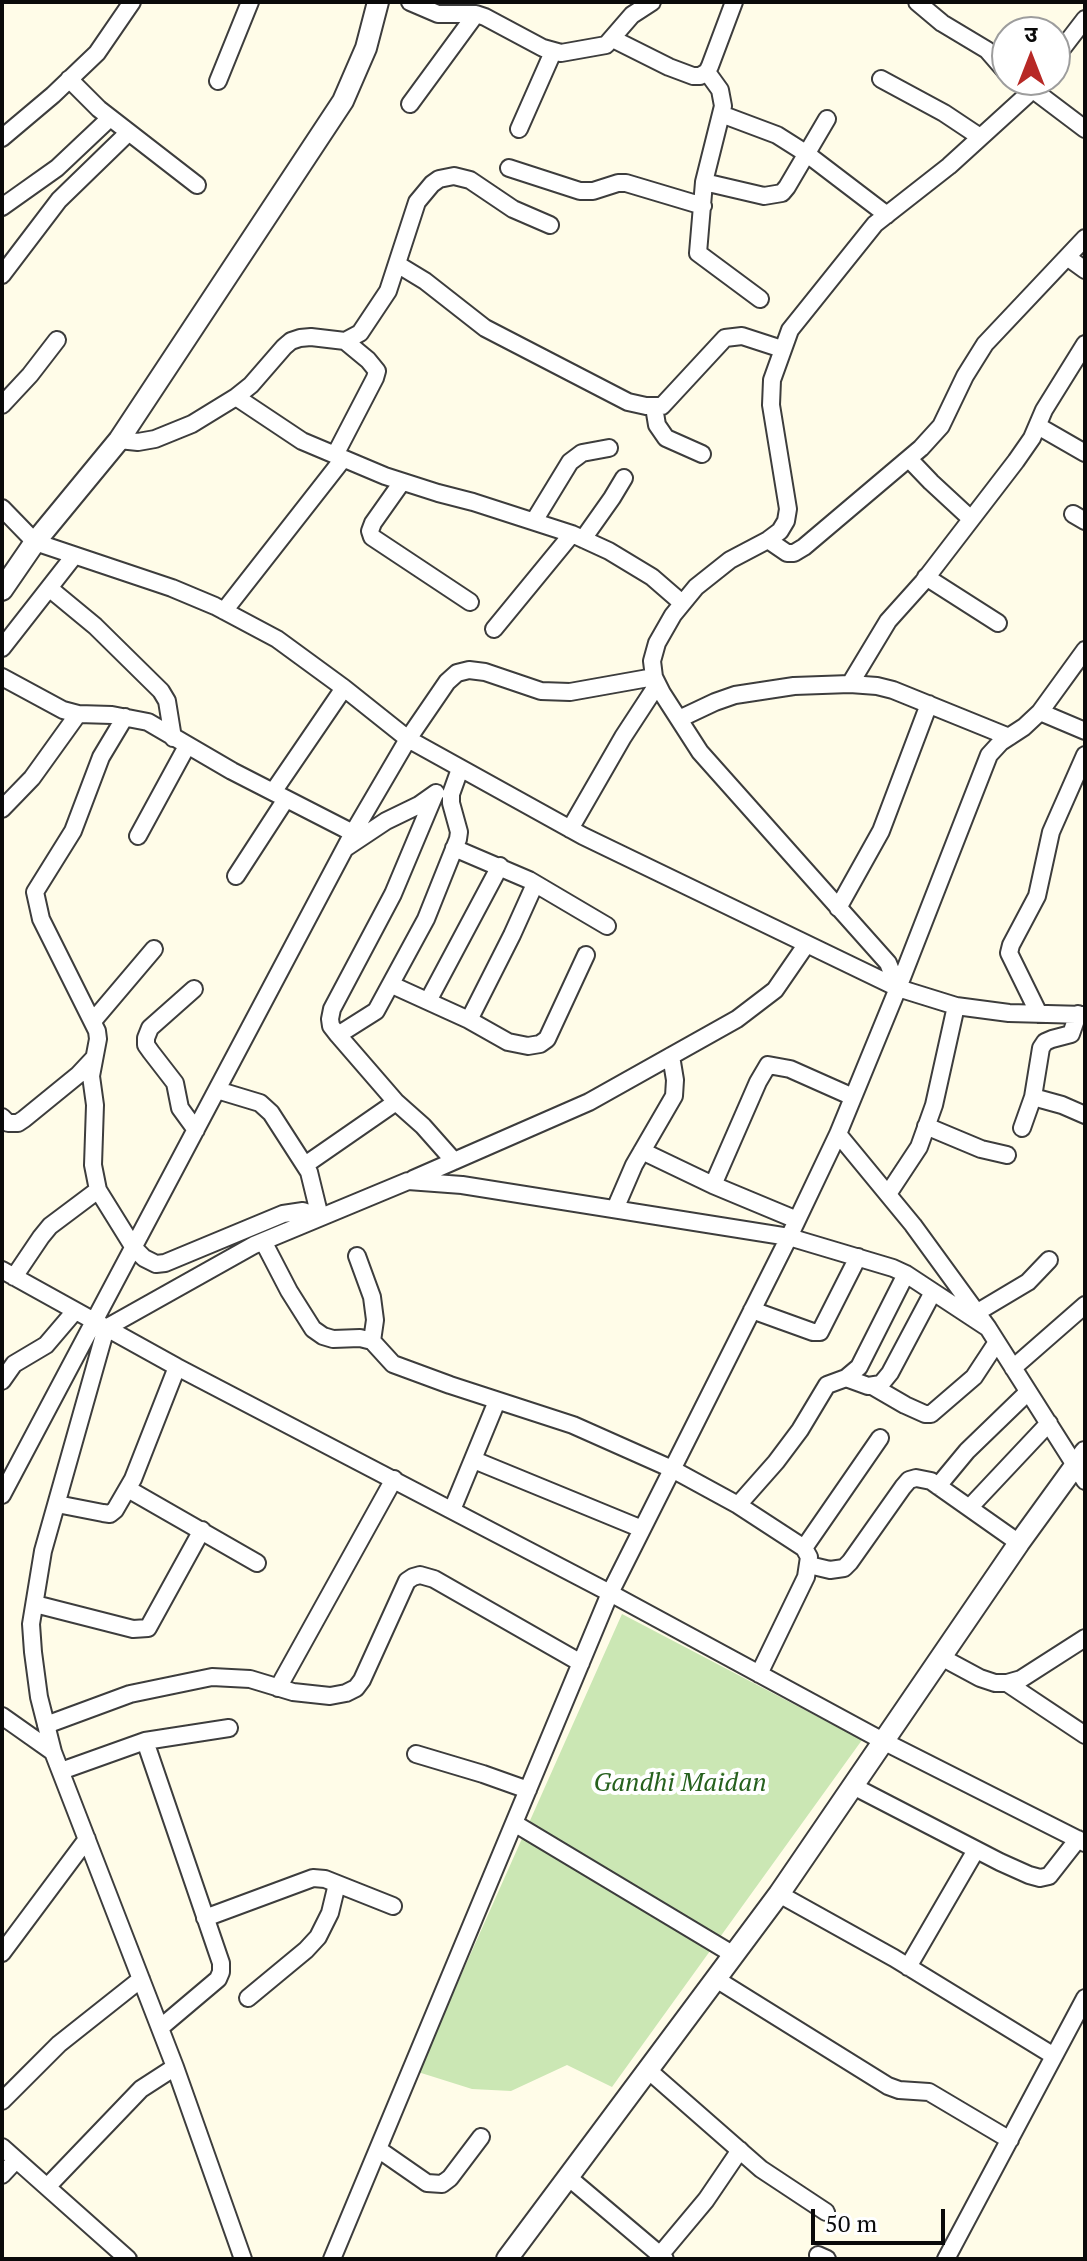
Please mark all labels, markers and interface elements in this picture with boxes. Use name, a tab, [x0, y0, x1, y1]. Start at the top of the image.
north arrow	[991, 16, 1071, 96]
text: उ	[1025, 19, 1037, 48]
park label: Gandhi Maidan	[593, 1768, 767, 1800]
scale bar	[815, 2193, 949, 2243]
text: 50 m	[825, 2207, 877, 2239]

